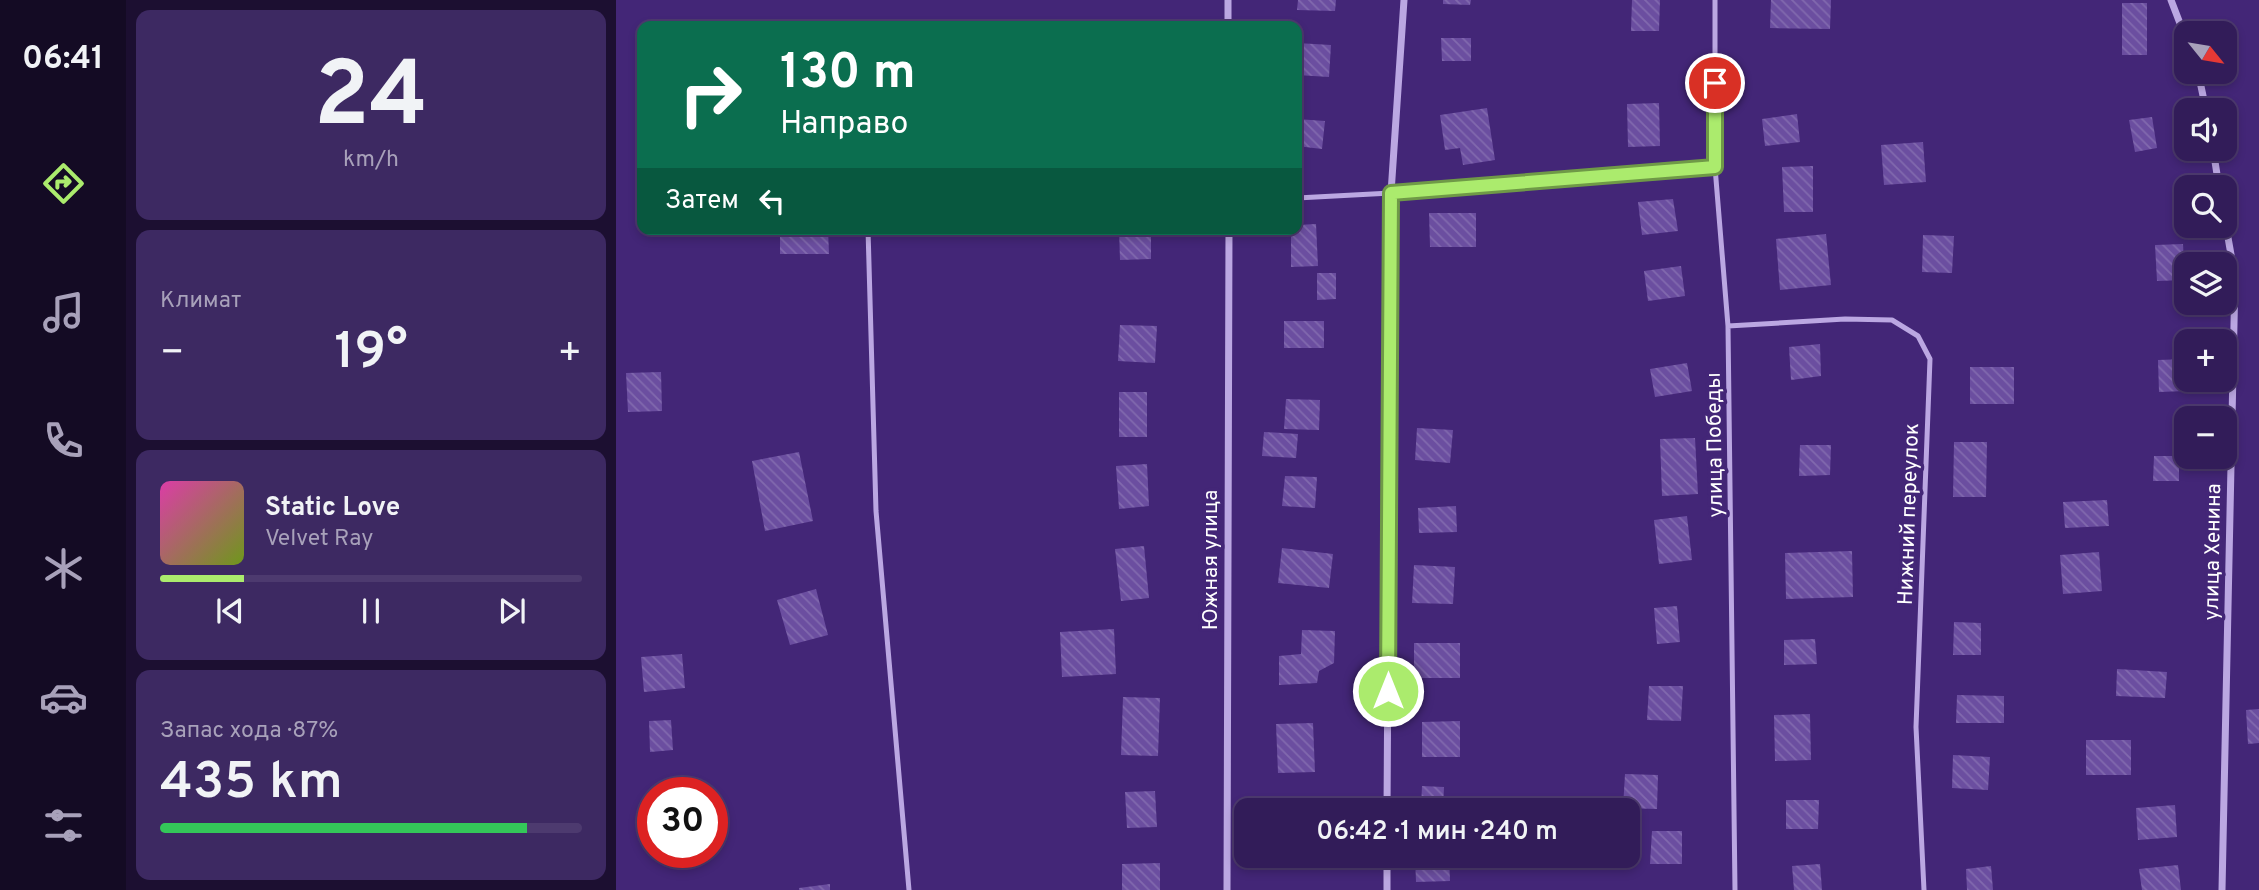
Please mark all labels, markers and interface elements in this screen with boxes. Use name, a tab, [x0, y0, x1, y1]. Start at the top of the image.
north arrow	[2174, 21, 2236, 84]
map controls	[2174, 21, 2237, 469]
text: 06:41	[22, 40, 104, 80]
text: 24	[314, 43, 428, 158]
text: 130 m	[780, 44, 916, 106]
icon: right	[665, 49, 756, 140]
pin	[1685, 53, 1745, 113]
icon: arrive	[1696, 64, 1734, 102]
button: sound	[2174, 98, 2237, 161]
text: Направо	[780, 105, 908, 145]
text: km/h	[343, 146, 399, 175]
icon: directions	[39, 159, 88, 208]
button: search	[2174, 175, 2237, 238]
icon: left	[753, 182, 791, 220]
text: Затем	[665, 185, 739, 218]
button: layers	[2174, 252, 2237, 315]
text: Климат	[160, 287, 241, 316]
icon: music	[39, 288, 88, 337]
text: 19°	[334, 321, 408, 387]
button: +	[2174, 329, 2237, 392]
text: −	[160, 330, 185, 379]
text: +	[557, 330, 582, 379]
street label: улица Победы	[1701, 372, 1730, 518]
button: −	[2174, 406, 2237, 469]
icon: phone	[39, 416, 88, 465]
street label: Нижний переулок	[1893, 423, 1926, 605]
street label: улица Хенина	[2199, 483, 2228, 621]
street label: Южная улица	[1198, 490, 1225, 630]
text: Static Love	[265, 492, 400, 525]
text: Velvet Ray	[265, 525, 373, 554]
icon: climate	[39, 544, 88, 593]
icon: previous	[211, 592, 249, 630]
icon: pause	[352, 592, 390, 630]
icon: next	[493, 592, 531, 630]
position arrow	[1351, 654, 1425, 728]
icon: car	[39, 673, 88, 722]
text: Запас хода · 87%	[160, 717, 338, 746]
text: 435 km	[160, 751, 343, 817]
speed limit sign: 30	[637, 777, 728, 868]
icon: filters	[39, 801, 88, 850]
text: 06:42 · 1 мин · 240 m	[1316, 816, 1558, 849]

